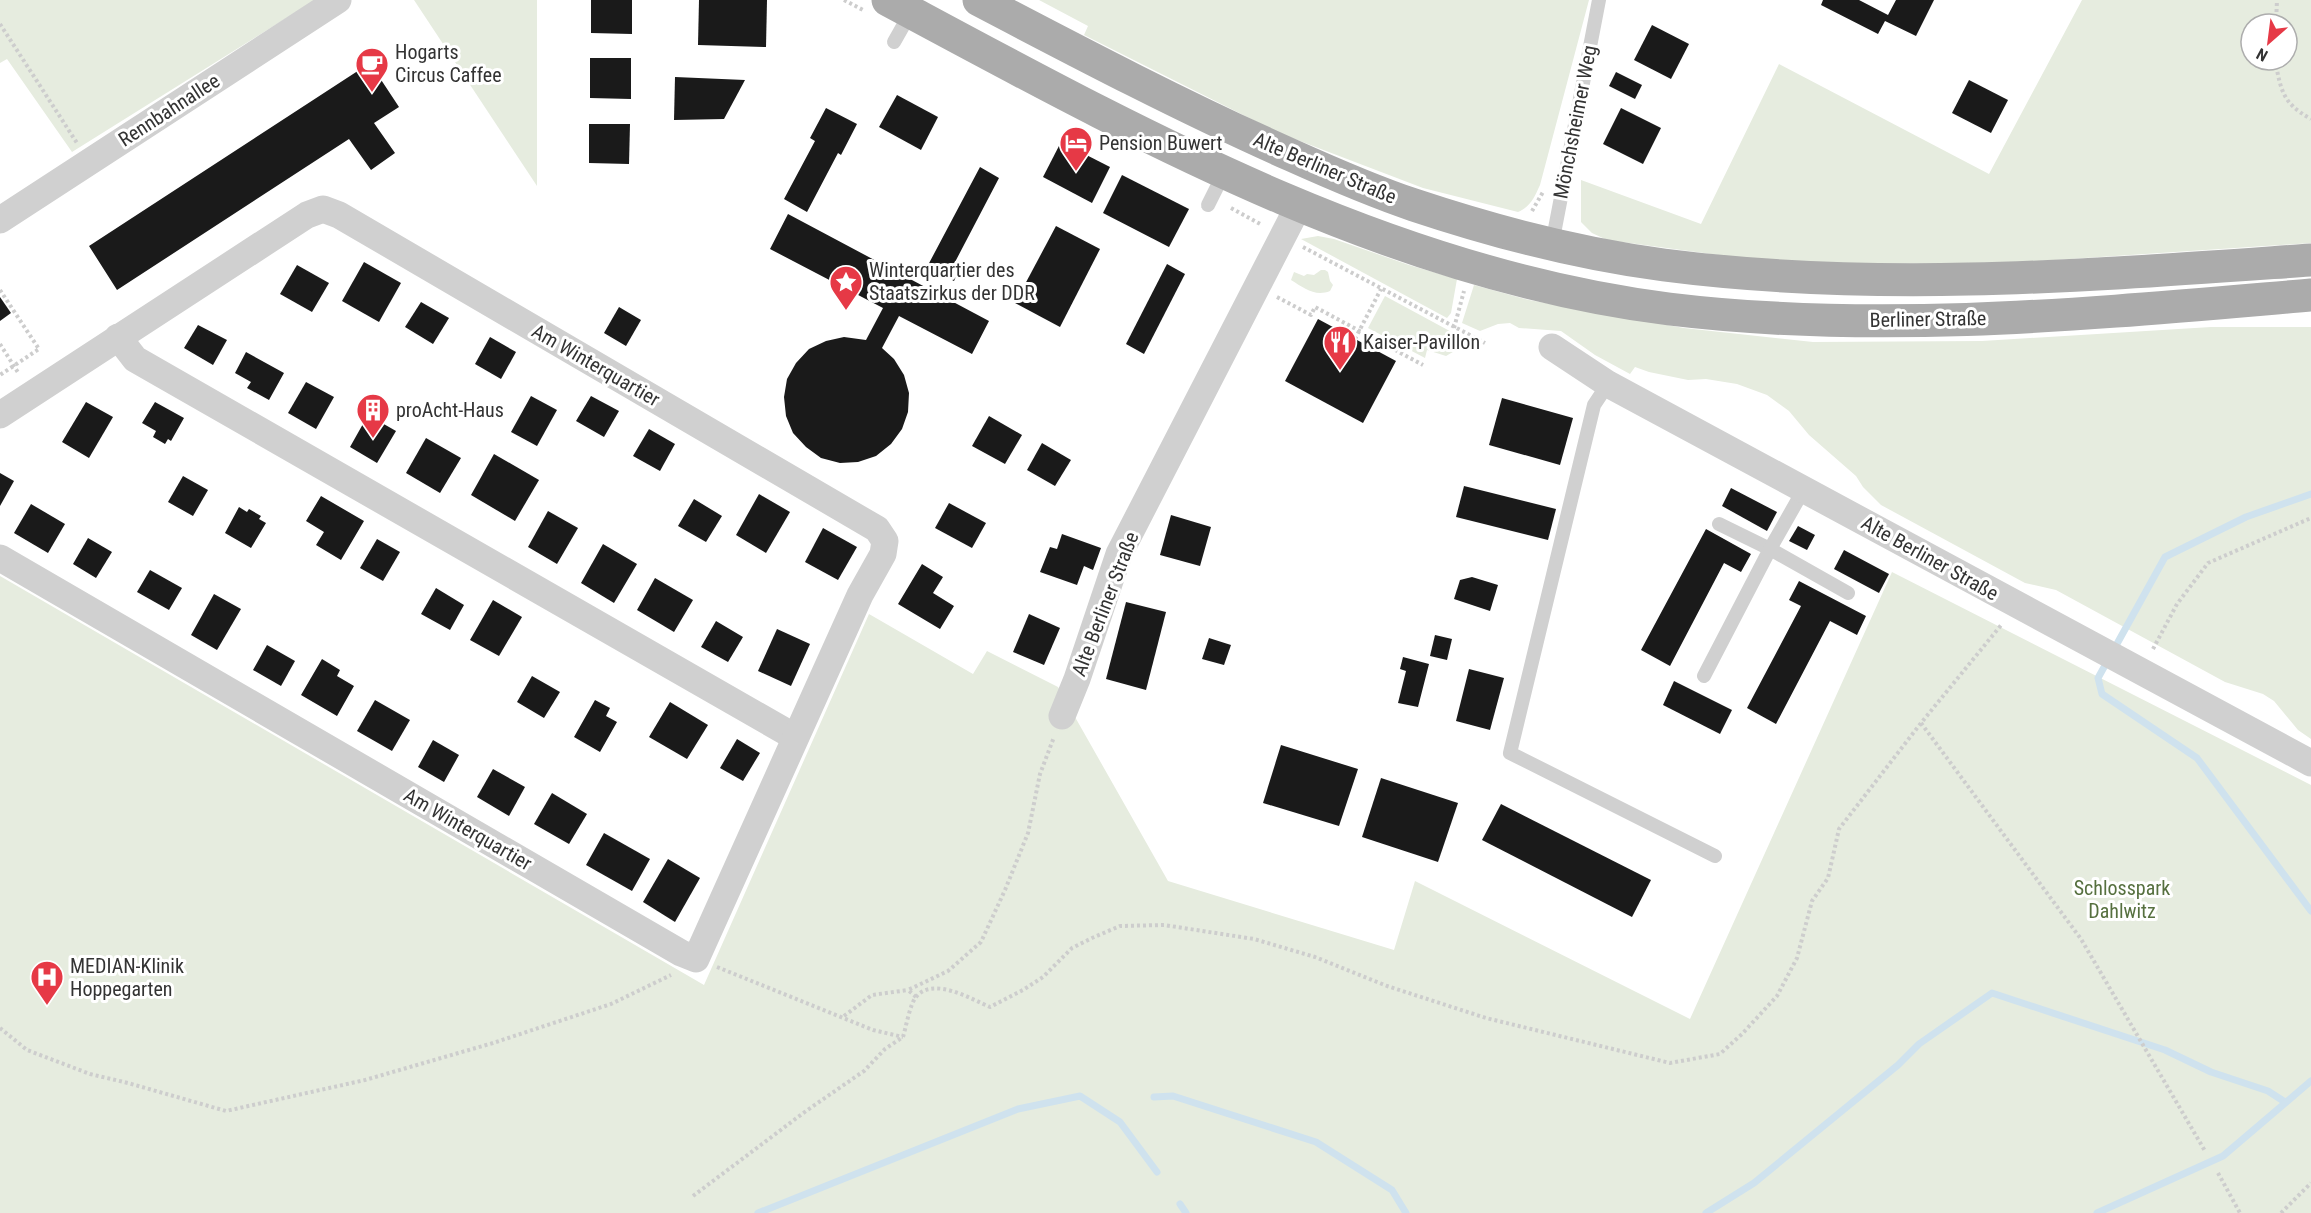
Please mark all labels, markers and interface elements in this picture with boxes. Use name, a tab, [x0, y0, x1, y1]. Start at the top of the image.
north arrow	[2239, 12, 2299, 72]
place label: Hogarts Circus Caffee	[395, 40, 502, 87]
street label: Mönchsheimer Weg	[1548, 43, 1602, 201]
text: N	[2253, 44, 2271, 65]
cafe icon: Hogarts Circus Caffee	[354, 46, 390, 93]
street label: Rennbahnallee	[114, 68, 224, 152]
hotel icon: Pension Buwert	[1058, 125, 1094, 172]
street label: Alte Berliner Straße	[1250, 127, 1400, 209]
place label: Pension Buwert	[1099, 131, 1223, 155]
place label: Winterquartier des Staatszirkus der DDR	[869, 258, 1035, 305]
place icon: Winterquartier des Staatszirkus der DDR	[828, 264, 864, 311]
street label: Berliner Straße	[1869, 306, 1987, 332]
street label: Am Winterquartier	[528, 319, 664, 411]
restaurant icon: Kaiser-Pavillon	[1322, 324, 1358, 371]
place label: Kaiser-Pavillon	[1363, 330, 1480, 354]
building icon: proAcht-Haus	[355, 392, 391, 439]
place label: proAcht-Haus	[396, 398, 504, 422]
street label: Alte Berliner Straße	[1857, 510, 2003, 606]
street label: Alte Berliner Straße	[1066, 528, 1144, 680]
street label: Am Winterquartier	[400, 783, 536, 875]
park label: Schlosspark Dahlwitz	[2074, 876, 2170, 923]
place label: MEDIAN-Klinik Hoppegarten	[70, 954, 184, 1001]
hospital icon: MEDIAN-Klinik Hoppegarten	[29, 959, 65, 1006]

